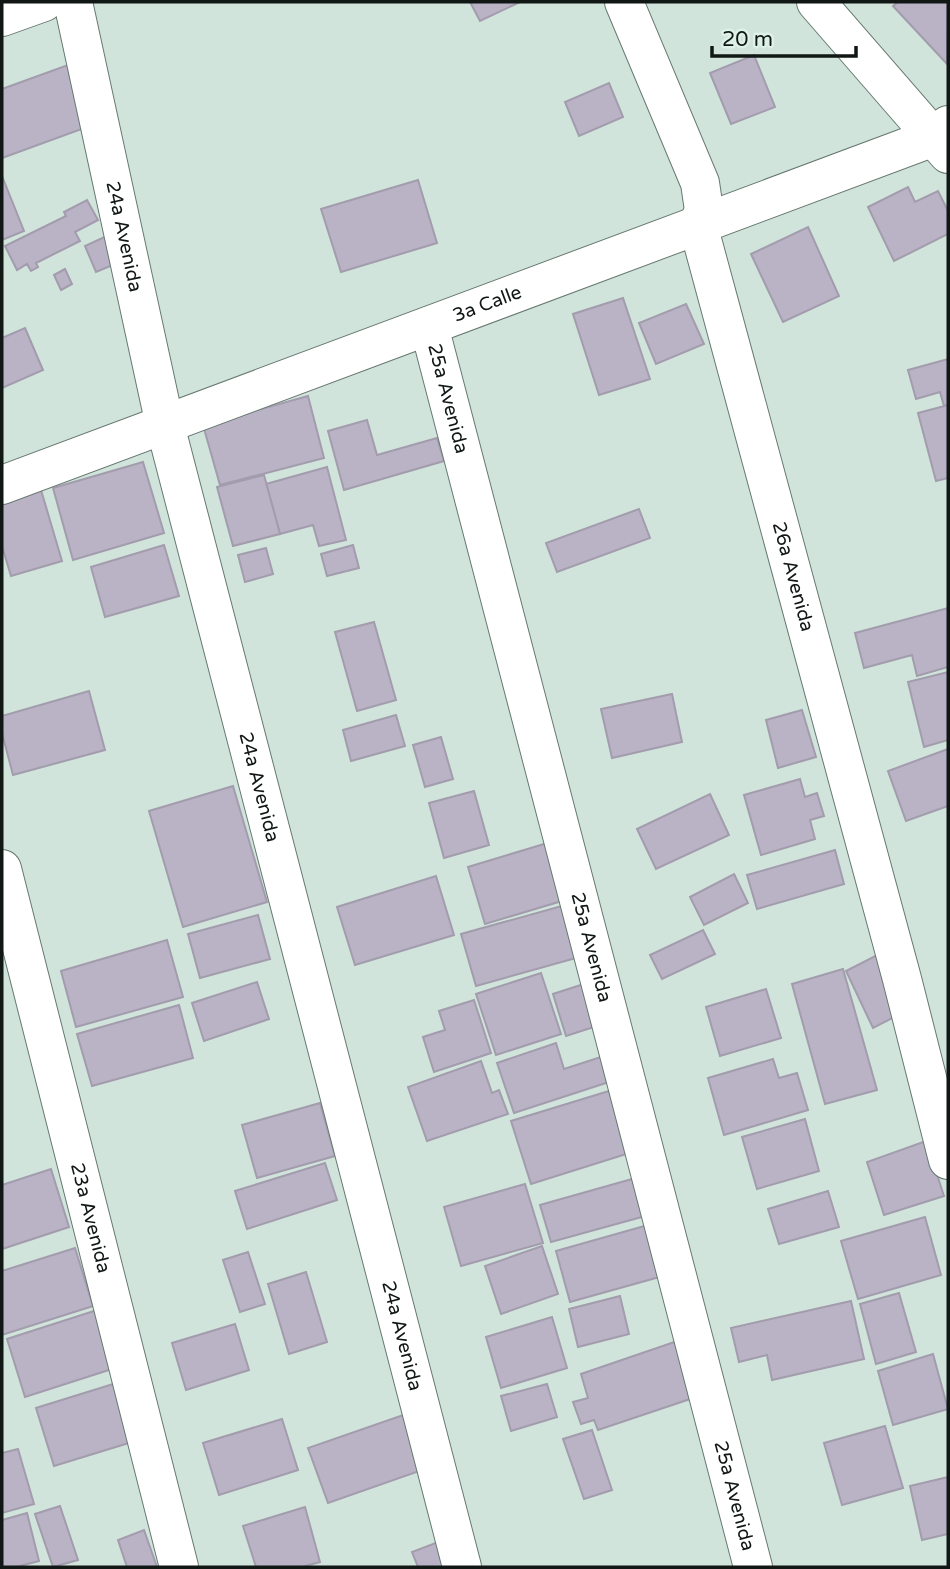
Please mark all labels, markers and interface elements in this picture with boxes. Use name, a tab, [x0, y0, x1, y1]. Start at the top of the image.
scale bar	[712, 14, 856, 58]
text: 20 m	[722, 27, 773, 52]
street label: 24a Avenida	[101, 179, 147, 294]
street label: 3a Calle	[450, 281, 525, 327]
street label: 25a Avenida	[423, 341, 473, 456]
street label: 26a Avenida	[768, 519, 818, 634]
street label: 24a Avenida	[234, 730, 284, 844]
street label: 25a Avenida	[566, 890, 616, 1004]
street label: 23a Avenida	[66, 1161, 115, 1275]
street label: 24a Avenida	[377, 1278, 427, 1393]
street label: 25a Avenida	[710, 1438, 759, 1553]

